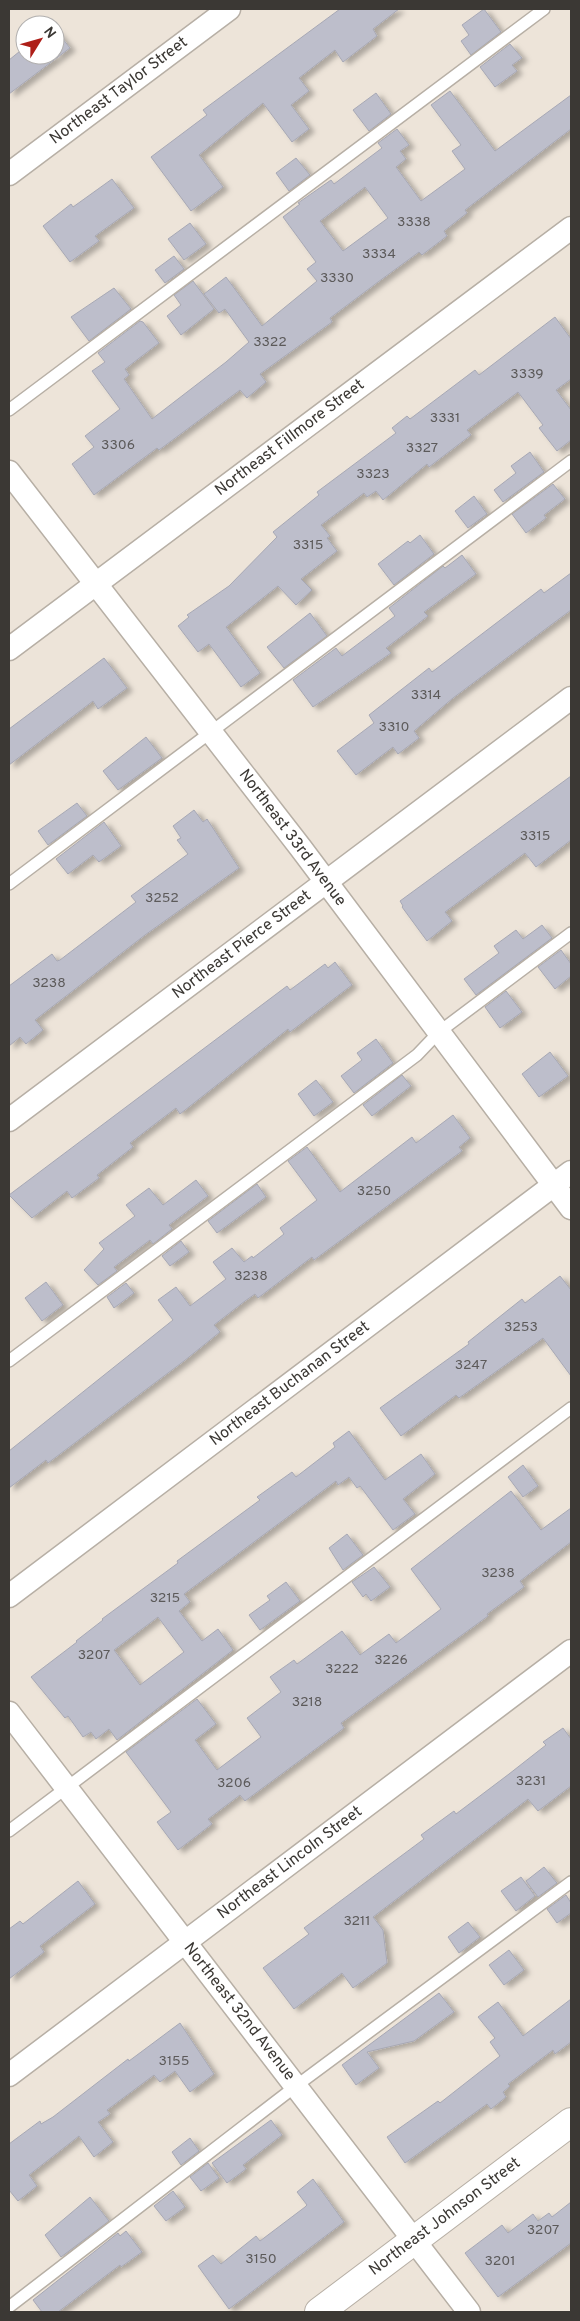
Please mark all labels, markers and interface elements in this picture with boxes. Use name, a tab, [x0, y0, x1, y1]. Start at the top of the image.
north arrow	[15, 15, 65, 65]
street label: Northeast Taylor Street	[46, 33, 192, 149]
house number: 3338	[397, 214, 431, 231]
house number: 3334	[362, 246, 396, 263]
house number: 3330	[320, 270, 354, 287]
house number: 3322	[253, 334, 287, 351]
house number: 3339	[510, 366, 544, 383]
street label: Northeast Fillmore Street	[211, 375, 369, 501]
house number: 3331	[430, 410, 460, 427]
house number: 3306	[101, 437, 135, 454]
house number: 3327	[406, 440, 438, 457]
house number: 3323	[356, 466, 390, 483]
house number: 3315	[293, 537, 323, 554]
house number: 3314	[411, 687, 441, 704]
house number: 3310	[378, 719, 410, 736]
street label: Northeast 33rd Avenue	[234, 766, 350, 910]
house number: 3315	[520, 828, 550, 845]
street label: Northeast Pierce Street	[168, 886, 316, 1004]
house number: 3252	[145, 890, 179, 907]
house number: 3238	[32, 975, 66, 992]
house number: 3250	[357, 1183, 391, 1200]
house number: 3238	[234, 1268, 268, 1285]
street label: Northeast Buchanan Street	[206, 1317, 374, 1451]
house number: 3253	[504, 1319, 538, 1336]
house number: 3247	[455, 1357, 487, 1374]
house number: 3238	[481, 1565, 515, 1582]
house number: 3215	[150, 1590, 180, 1607]
house number: 3207	[78, 1647, 110, 1664]
house number: 3226	[374, 1652, 408, 1669]
house number: 3222	[325, 1661, 359, 1678]
house number: 3218	[292, 1694, 322, 1711]
house number: 3231	[516, 1773, 546, 1790]
house number: 3206	[217, 1775, 251, 1792]
street label: Northeast Lincoln Street	[214, 1802, 366, 1924]
house number: 3211	[343, 1913, 371, 1930]
street label: Northeast 32nd Avenue	[179, 1939, 299, 2085]
house number: 3155	[158, 2053, 190, 2070]
street label: Northeast Johnson Street	[365, 2153, 525, 2281]
house number: 3207	[527, 2222, 559, 2239]
house number: 3150	[245, 2251, 277, 2268]
house number: 3201	[485, 2253, 515, 2270]

